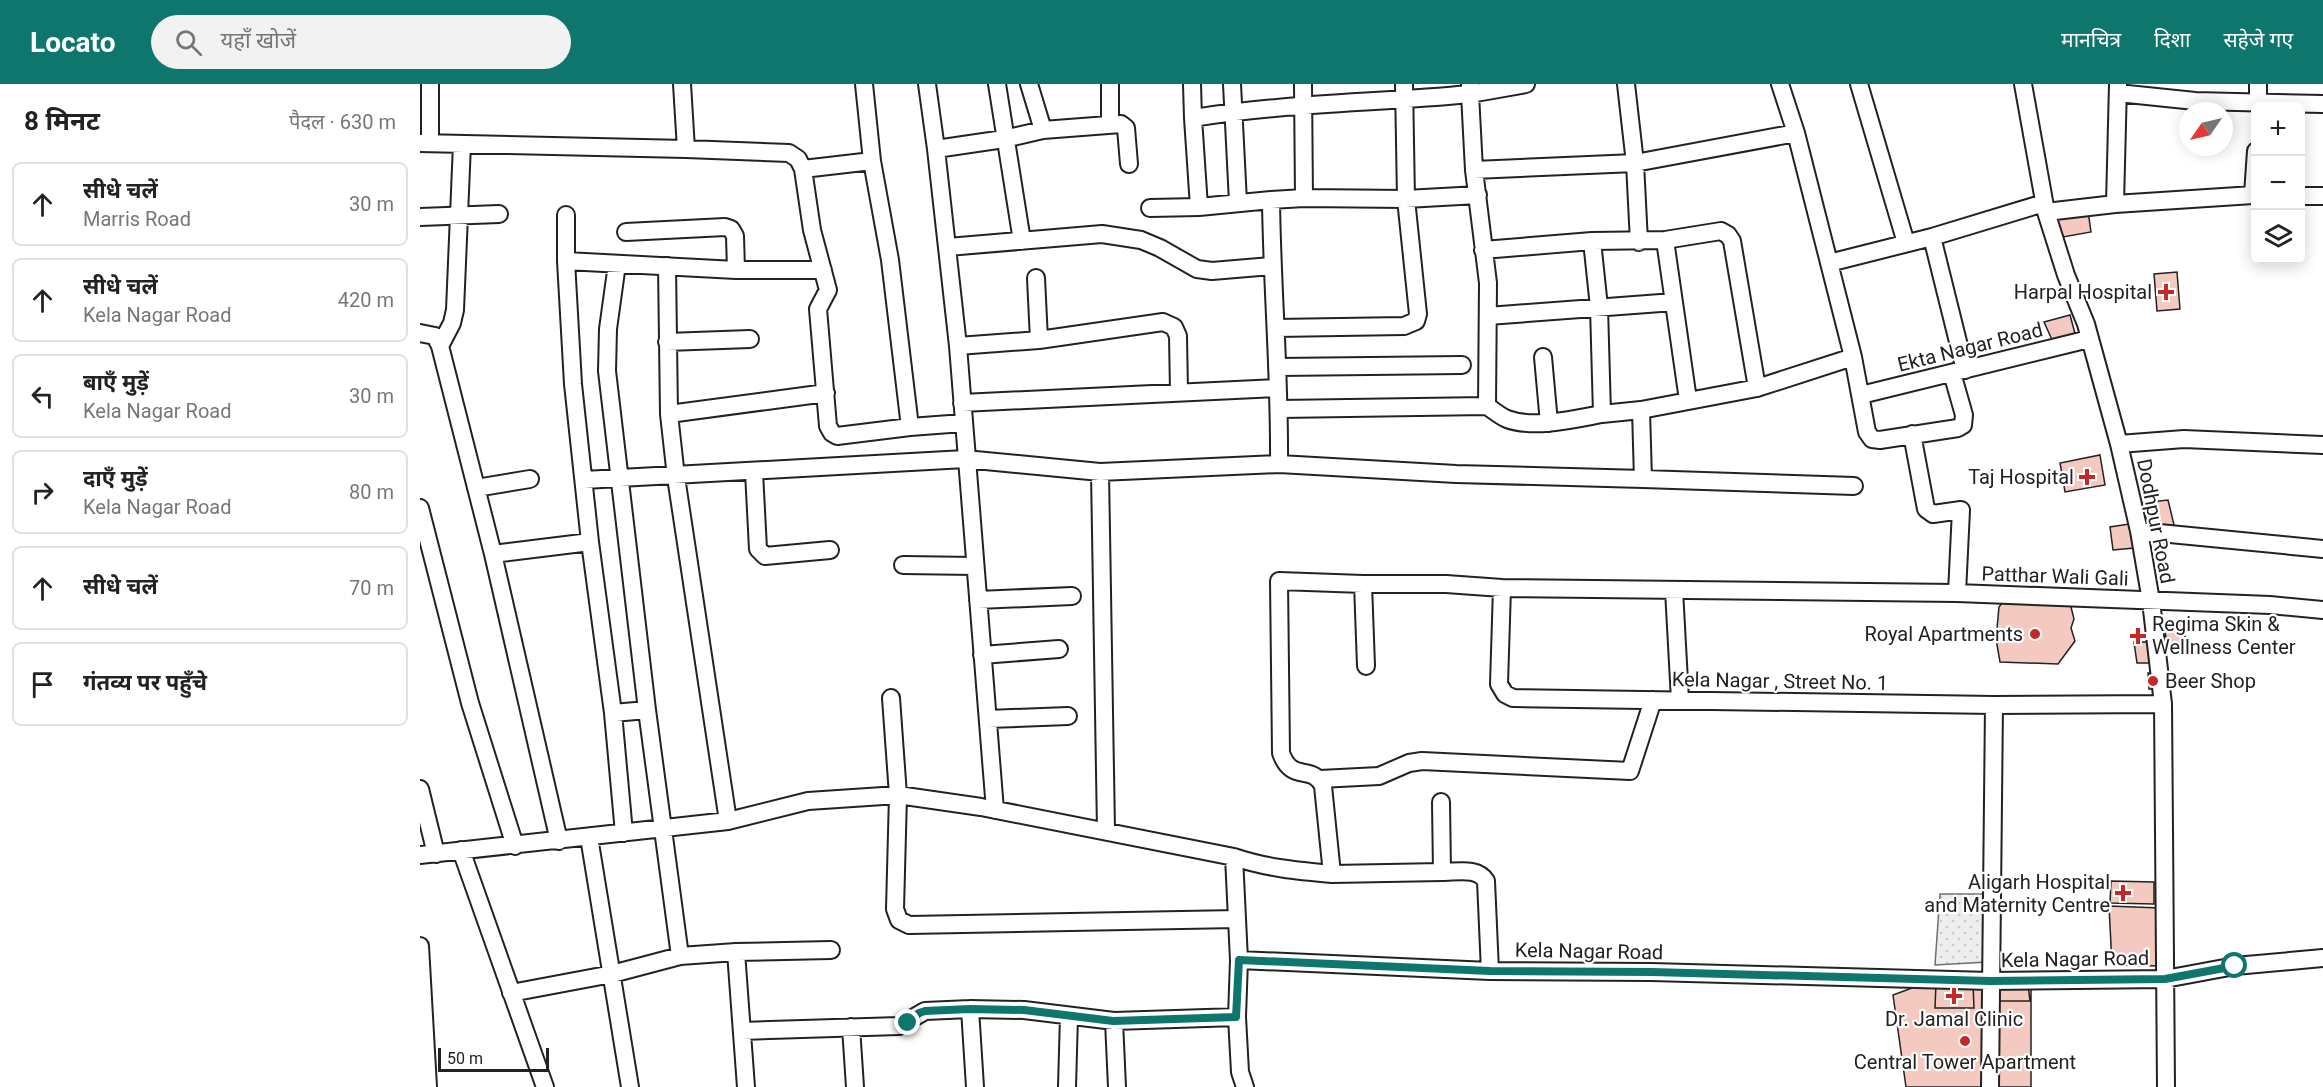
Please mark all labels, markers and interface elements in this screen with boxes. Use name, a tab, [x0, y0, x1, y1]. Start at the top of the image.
search box	[151, 15, 571, 69]
text: Locato	[30, 26, 115, 59]
icon: search	[172, 26, 205, 59]
text: यहाँ खोजें	[220, 28, 296, 53]
text: मानचित्र	[2061, 28, 2121, 52]
text: दिशा	[2154, 28, 2190, 52]
text: सहेजे गए	[2223, 28, 2293, 52]
north arrow	[2179, 102, 2233, 156]
map controls	[2251, 102, 2305, 264]
button: +	[2251, 102, 2305, 156]
text: 8 मिनट	[24, 106, 100, 136]
text: पैदल · 630 m	[289, 110, 396, 134]
button: −	[2251, 156, 2305, 210]
text: सीधे चलें	[83, 178, 158, 203]
icon: ahead	[26, 188, 59, 221]
text: 30 m	[349, 192, 394, 216]
text: Marris Road	[83, 207, 191, 231]
button: layers	[2251, 210, 2305, 264]
text: सीधे चलें	[83, 274, 158, 299]
place label: Harpal Hospital	[2014, 280, 2152, 304]
marker: Harpal Hospital	[2157, 283, 2175, 301]
icon: ahead	[26, 284, 59, 317]
text: 420 m	[338, 288, 394, 312]
text: Kela Nagar Road	[83, 303, 232, 327]
street label: Ekta Nagar Road	[1895, 317, 2045, 377]
text: बाएँ मुड़ें	[83, 370, 149, 395]
icon: left	[26, 380, 59, 413]
text: 30 m	[349, 384, 394, 408]
text: Kela Nagar Road	[83, 399, 232, 423]
street label: Dodhpur Road	[2132, 457, 2180, 585]
place label: Taj Hospital	[1968, 465, 2074, 489]
text: दाएँ मुड़ें	[83, 466, 148, 491]
marker: Taj Hospital	[2078, 468, 2096, 486]
icon: right	[26, 476, 59, 509]
text: 80 m	[349, 480, 394, 504]
text: Kela Nagar Road	[83, 495, 232, 519]
street label: Patthar Wali Gali	[1981, 561, 2129, 591]
icon: ahead	[26, 572, 59, 605]
text: सीधे चलें	[83, 574, 158, 599]
text: 70 m	[349, 576, 394, 600]
place label: Regima Skin & Wellness Center	[2152, 612, 2296, 659]
place label: Royal Apartments	[1864, 622, 2023, 646]
marker: Royal Apartments	[2028, 627, 2042, 641]
marker: Regima Skin & Wellness Center	[2129, 627, 2147, 645]
street label: Kela Nagar , Street No. 1	[1672, 667, 1888, 695]
icon: arrive	[26, 668, 59, 701]
place label: Beer Shop	[2165, 669, 2256, 693]
text: गंतव्य पर पहुँचे	[83, 670, 207, 695]
marker: Beer Shop	[2146, 674, 2160, 688]
place label: Aligarh Hospital and Maternity Centre	[1924, 870, 2110, 917]
marker: Aligarh Hospital and Maternity Centre	[2114, 884, 2132, 902]
street label: Kela Nagar Road	[1515, 938, 1663, 964]
street label: Kela Nagar Road	[2001, 946, 2149, 972]
route start	[2221, 952, 2247, 978]
marker: Dr. Jamal Clinic	[1945, 987, 1963, 1005]
place label: Dr. Jamal Clinic	[1885, 1007, 2023, 1031]
route end	[894, 1009, 920, 1035]
marker: Central Tower Apartment	[1958, 1034, 1972, 1048]
scale bar	[438, 1045, 549, 1072]
text: 50 m	[447, 1049, 483, 1068]
place label: Central Tower Apartment	[1854, 1050, 2076, 1074]

